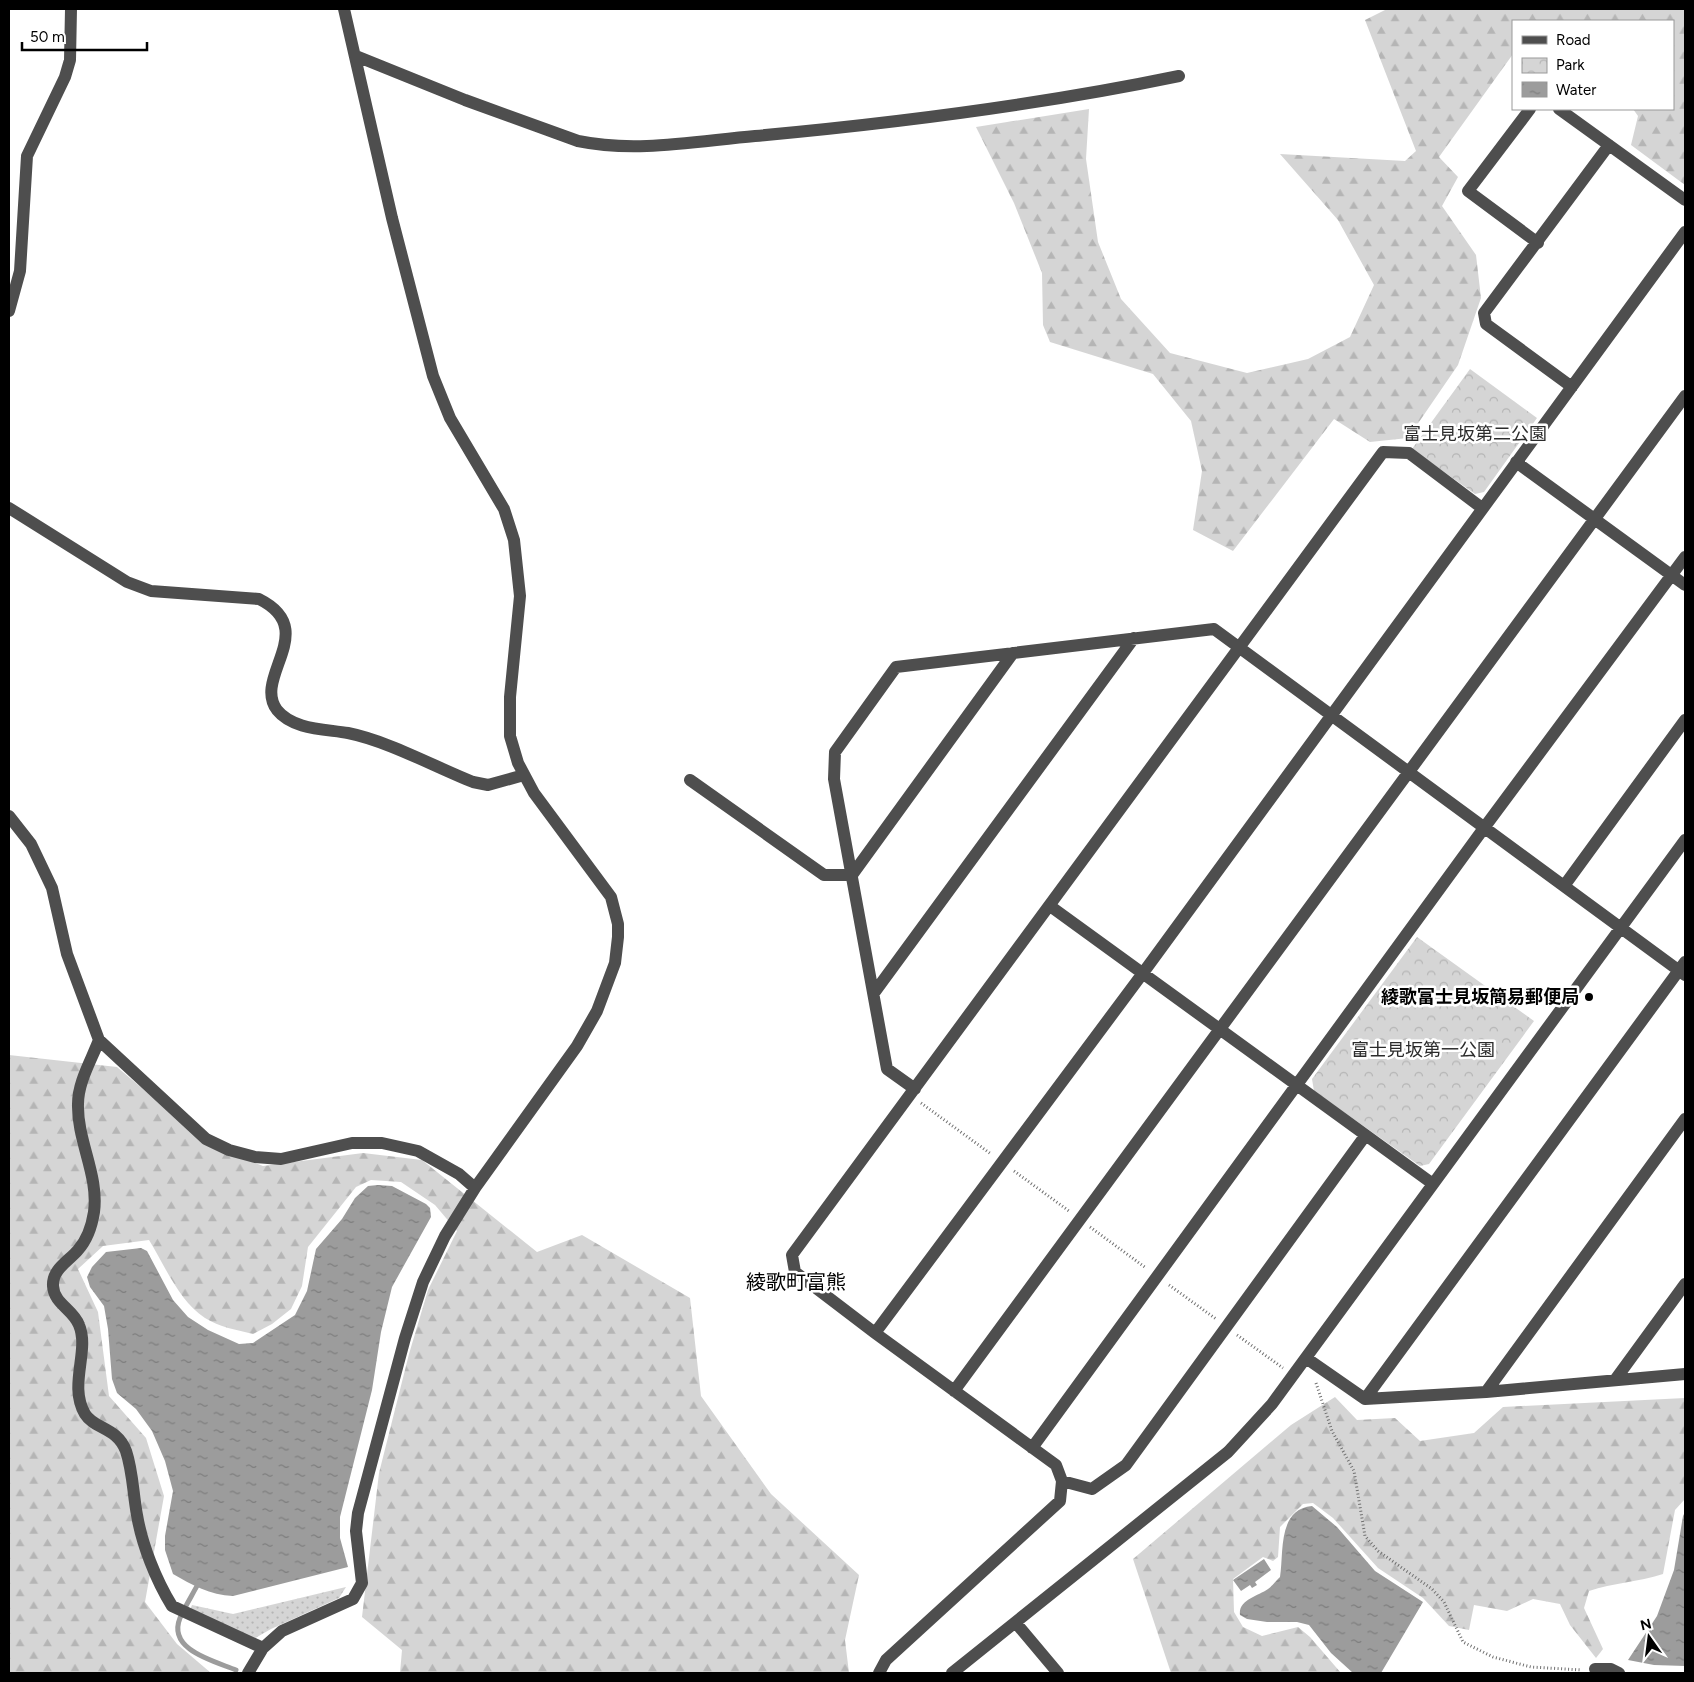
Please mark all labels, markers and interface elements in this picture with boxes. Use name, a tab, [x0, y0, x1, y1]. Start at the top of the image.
scale bar	[22, 20, 148, 52]
legend	[1512, 20, 1674, 110]
text: 50 m	[30, 28, 65, 46]
text: Road	[1556, 31, 1591, 49]
text: Park	[1556, 56, 1585, 74]
text: Water	[1556, 81, 1596, 99]
park label: 富士見坂第二公園	[1403, 423, 1547, 445]
place label: 綾歌富士見坂簡易郵便局	[1381, 986, 1579, 1008]
marker: 綾歌富士見坂簡易郵便局	[1583, 991, 1595, 1003]
park label: 富士見坂第一公園	[1351, 1039, 1495, 1061]
district label: 綾歌町富熊	[746, 1270, 846, 1294]
north arrow	[1624, 1612, 1674, 1662]
text: N	[1639, 1615, 1653, 1634]

